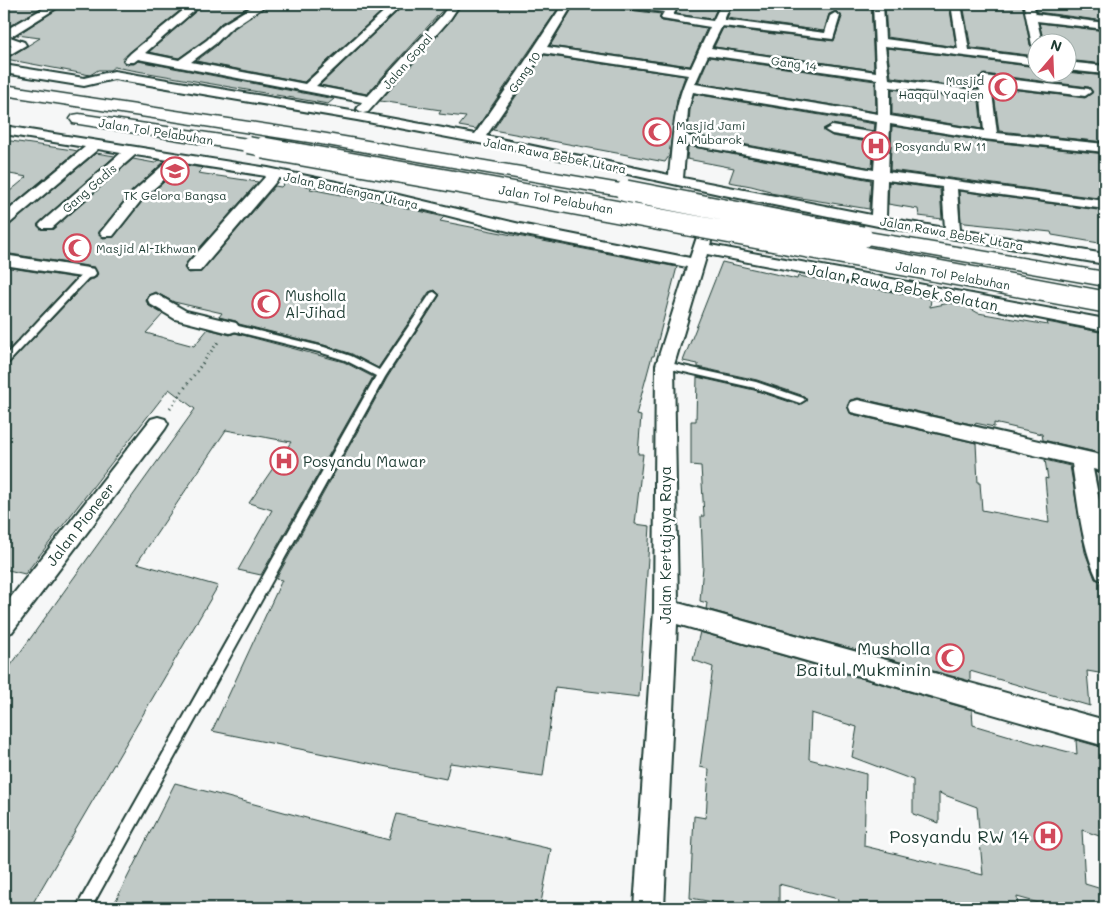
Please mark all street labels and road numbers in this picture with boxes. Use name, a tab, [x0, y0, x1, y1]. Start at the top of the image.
street label: Jalan Gopal	[378, 30, 436, 92]
street label: Gang 10	[504, 48, 544, 96]
street label: Gang 14	[770, 52, 818, 74]
street label: Jalan Tol Pelabuhan	[97, 114, 215, 148]
street label: Jalan Rawa Bebek Utara	[482, 133, 628, 177]
street label: Gang Gadis	[58, 160, 120, 216]
street label: Jalan Bandengan Utara	[282, 168, 420, 212]
street label: Jalan Tol Pelabuhan	[497, 181, 615, 217]
street label: Jalan Rawa Bebek Utara	[879, 213, 1025, 253]
street label: Jalan Tol Pelabuhan	[894, 257, 1012, 293]
street label: Jalan Rawa Bebek Selatan	[806, 259, 1000, 315]
street label: Jalan Kertajaya Raya	[655, 466, 675, 624]
street label: Jalan Pioneer	[41, 478, 119, 570]

